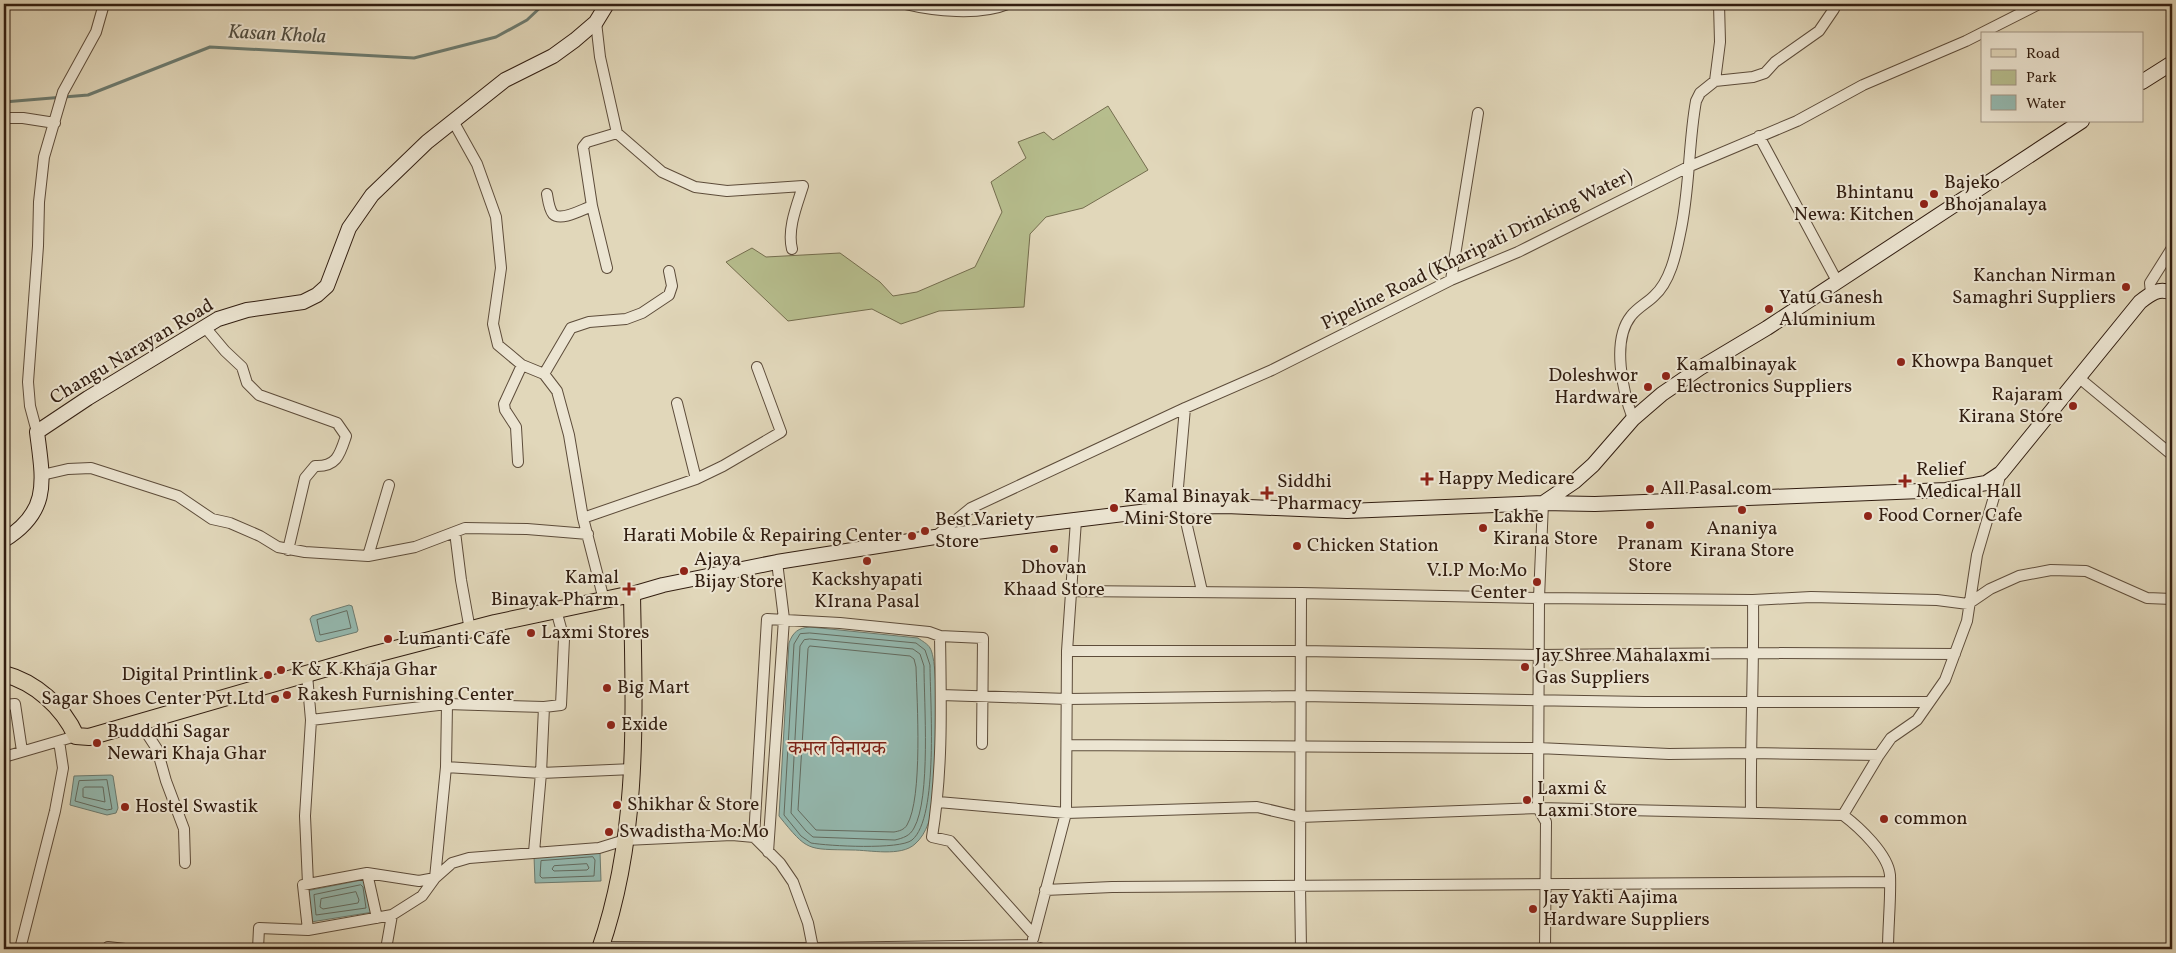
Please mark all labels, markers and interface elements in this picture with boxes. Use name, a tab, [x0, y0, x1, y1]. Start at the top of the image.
water label: Kasan Khola	[227, 18, 327, 52]
legend	[1981, 32, 2144, 122]
text: Road	[2026, 44, 2060, 65]
text: Park	[2026, 68, 2057, 89]
text: Water	[2026, 94, 2066, 115]
street label: Pipeline Road (Kharipati Drinking Water)	[1317, 163, 1637, 337]
place label: Bajeko Bhojanalaya	[1944, 170, 2047, 218]
place label: Bhintanu Newa: Kitchen	[1794, 180, 1914, 228]
marker: Bajeko Bhojanalaya	[1928, 188, 1940, 200]
marker: Bhintanu Newa: Kitchen	[1918, 198, 1930, 210]
place label: Kanchan Nirman Samaghri Suppliers	[1952, 263, 2116, 311]
marker: Kanchan Nirman Samaghri Suppliers	[2120, 281, 2132, 293]
place label: Yatu Ganesh Aluminium	[1779, 285, 1883, 333]
street label: Changu Narayan Road	[45, 293, 219, 411]
marker: Yatu Ganesh Aluminium	[1763, 303, 1775, 315]
place label: Khowpa Banquet	[1911, 349, 2054, 375]
place label: Kamalbinayak Electronics Suppliers	[1676, 352, 1852, 400]
marker: Khowpa Banquet	[1895, 356, 1907, 368]
place label: Doleshwor Hardware	[1548, 363, 1638, 411]
marker: Kamalbinayak Electronics Suppliers	[1660, 370, 1672, 382]
marker: Doleshwor Hardware	[1642, 381, 1654, 393]
place label: Rajaram Kirana Store	[1958, 382, 2063, 430]
marker: Rajaram Kirana Store	[2067, 400, 2079, 412]
place label: Relief Medical Hall	[1916, 457, 2022, 505]
place label: Happy Medicare	[1438, 466, 1575, 492]
place label: Siddhi Pharmacy	[1277, 469, 1362, 517]
marker: Happy Medicare	[1420, 472, 1434, 486]
marker: Relief Medical Hall	[1898, 474, 1912, 488]
place label: All Pasal.com	[1660, 476, 1772, 502]
marker: All Pasal.com	[1644, 483, 1656, 495]
place label: Kamal Binayak Mini Store	[1124, 484, 1250, 532]
marker: Siddhi Pharmacy	[1261, 487, 1273, 499]
marker: Kamal Binayak Mini Store	[1108, 502, 1120, 514]
place label: Food Corner Cafe	[1878, 503, 2022, 529]
place label: Lakhe Kirana Store	[1493, 504, 1598, 552]
marker: Ananiya Kirana Store	[1736, 504, 1748, 516]
place label: Best Variety Store	[935, 507, 1034, 555]
marker: Food Corner Cafe	[1862, 510, 1874, 522]
place label: Ananiya Kirana Store	[1690, 516, 1794, 564]
marker: Pranam Store	[1644, 519, 1656, 531]
marker: Lakhe Kirana Store	[1477, 522, 1489, 534]
place label: Harati Mobile & Repairing Center	[623, 523, 902, 549]
marker: Best Variety Store	[919, 525, 931, 537]
marker: Harati Mobile & Repairing Center	[906, 530, 918, 542]
place label: Pranam Store	[1617, 531, 1683, 579]
place label: Chicken Station	[1307, 533, 1439, 559]
marker: Chicken Station	[1291, 540, 1303, 552]
marker: Dhovan Khaad Store	[1048, 543, 1060, 555]
place label: Ajaya Bijay Store	[694, 547, 783, 595]
marker: Kackshyapati KIrana Pasal	[861, 555, 873, 567]
place label: Dhovan Khaad Store	[1003, 555, 1105, 603]
place label: V.I.P Mo:Mo Center	[1426, 558, 1527, 606]
place label: Kamal Binayak Pharm	[491, 565, 619, 613]
marker: Ajaya Bijay Store	[678, 565, 690, 577]
place label: Kackshyapati KIrana Pasal	[811, 567, 923, 615]
marker: V.I.P Mo:Mo Center	[1531, 576, 1543, 588]
marker: Kamal Binayak Pharm	[623, 583, 635, 595]
place label: Laxmi Stores	[541, 620, 649, 646]
place label: Lumanti Cafe	[398, 626, 511, 652]
marker: Laxmi Stores	[525, 627, 537, 639]
marker: Lumanti Cafe	[382, 633, 394, 645]
place label: Jay Shree Mahalaxmi Gas Suppliers	[1535, 643, 1711, 691]
place label: K & K Khaja Ghar	[291, 657, 437, 683]
marker: Jay Shree Mahalaxmi Gas Suppliers	[1519, 661, 1531, 673]
place label: Digital Printlink	[122, 662, 258, 688]
marker: K & K Khaja Ghar	[275, 664, 287, 676]
marker: Digital Printlink	[262, 669, 274, 681]
place label: Big Mart	[617, 675, 690, 701]
place label: Rakesh Furnishing Center	[297, 682, 514, 708]
marker: Big Mart	[601, 682, 613, 694]
place label: Sagar Shoes Center Pvt.Ltd	[41, 686, 265, 712]
marker: Rakesh Furnishing Center	[281, 689, 293, 701]
marker: Sagar Shoes Center Pvt.Ltd	[269, 693, 281, 705]
place label: Exide	[621, 712, 668, 738]
place label: Budddhi Sagar Newari Khaja Ghar	[107, 719, 267, 767]
marker: Exide	[605, 719, 617, 731]
district label: कमल विनायक	[787, 736, 888, 764]
marker: Budddhi Sagar Newari Khaja Ghar	[91, 737, 103, 749]
place label: Laxmi & Laxmi Store	[1537, 776, 1637, 824]
place label: Shikhar & Store	[627, 792, 759, 818]
place label: Hostel Swastik	[135, 794, 258, 820]
marker: Laxmi & Laxmi Store	[1521, 794, 1533, 806]
marker: Shikhar & Store	[611, 799, 623, 811]
marker: Hostel Swastik	[119, 801, 131, 813]
place label: common	[1894, 806, 1968, 832]
marker: common	[1878, 813, 1890, 825]
place label: Swadistha Mo:Mo	[619, 819, 769, 845]
marker: Swadistha Mo:Mo	[603, 826, 615, 838]
place label: Jay Yakti Aajima Hardware Suppliers	[1543, 885, 1710, 933]
marker: Jay Yakti Aajima Hardware Suppliers	[1527, 903, 1539, 915]

